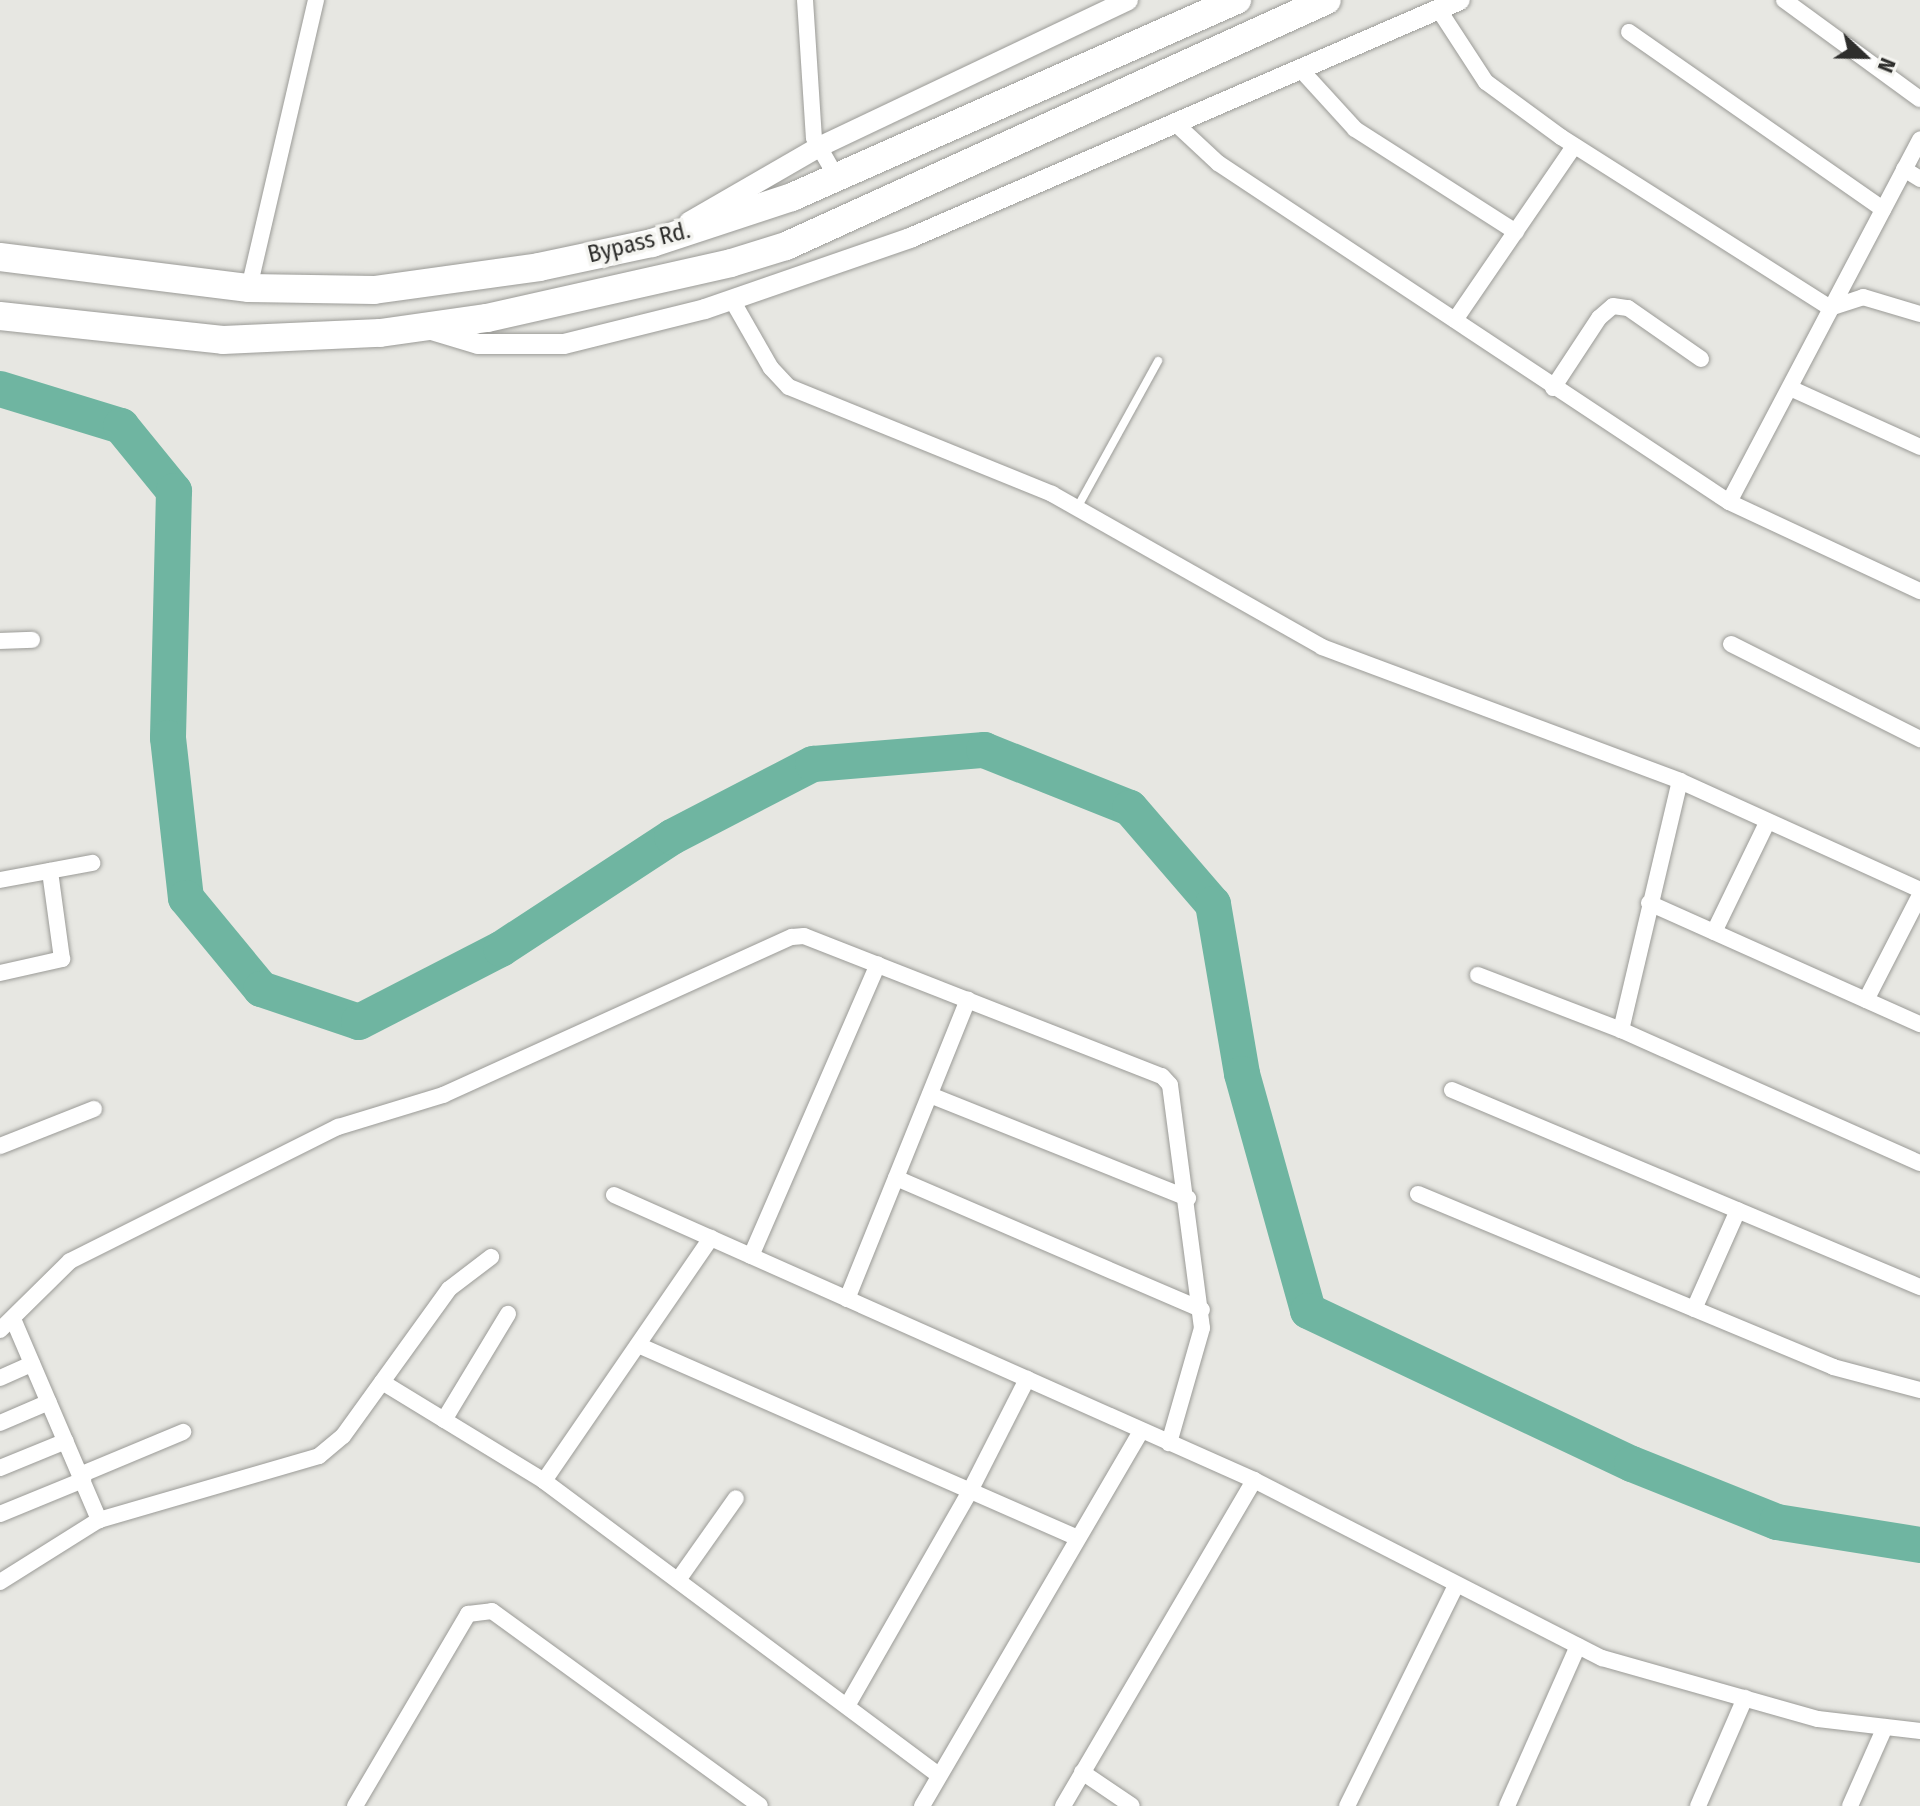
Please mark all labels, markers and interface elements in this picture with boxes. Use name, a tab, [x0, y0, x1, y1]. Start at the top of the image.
north arrow	[1824, 16, 1904, 96]
text: N	[1872, 54, 1902, 76]
street label: Bypass Rd.	[585, 216, 693, 270]

